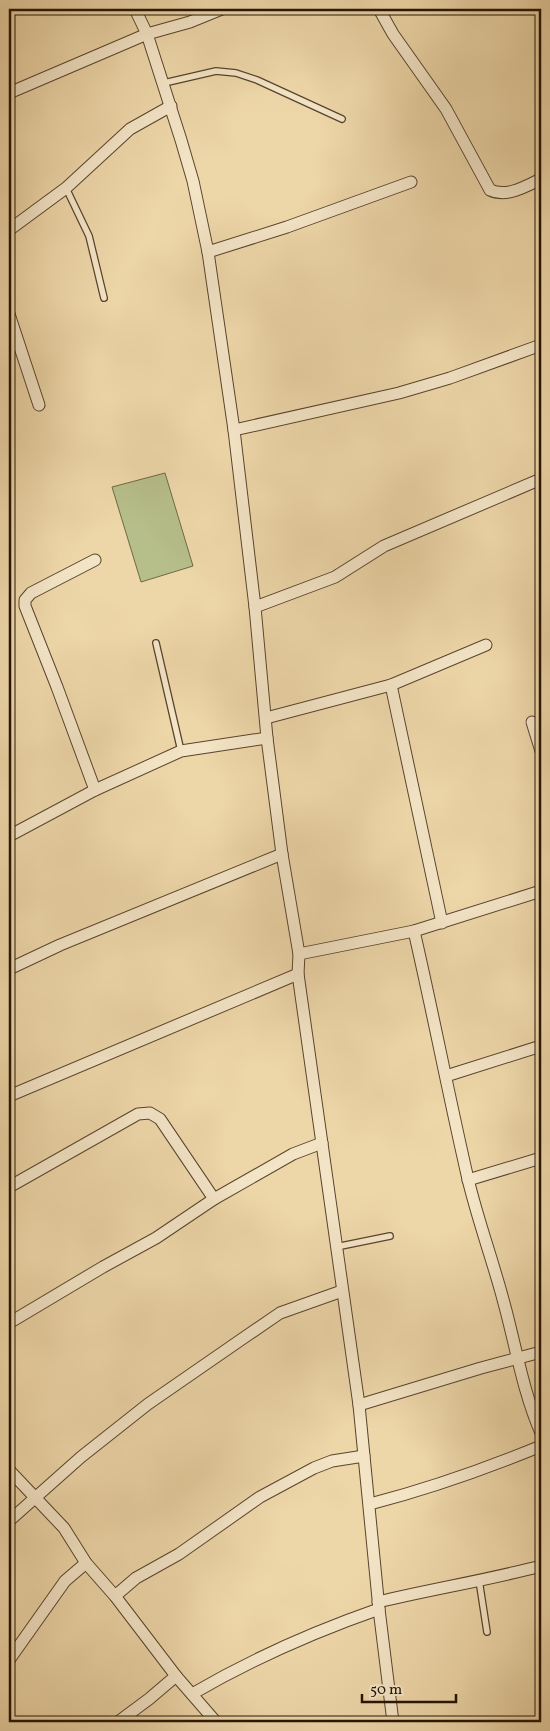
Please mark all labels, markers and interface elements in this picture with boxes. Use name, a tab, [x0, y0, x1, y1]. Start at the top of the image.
scale bar	[362, 1671, 456, 1703]
text: 50 m	[370, 1680, 402, 1701]

